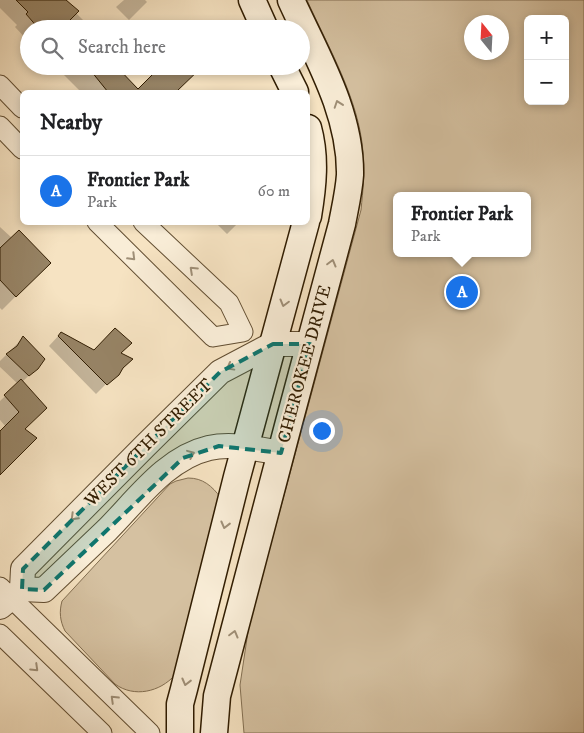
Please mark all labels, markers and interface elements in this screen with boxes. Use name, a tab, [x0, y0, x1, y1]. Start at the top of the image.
north arrow	[464, 15, 509, 60]
map controls	[524, 15, 569, 105]
button: +	[524, 15, 569, 60]
search box	[20, 20, 310, 75]
icon: search	[38, 34, 66, 62]
text: Search here	[78, 36, 166, 59]
button: −	[524, 60, 569, 105]
one-way arrow	[333, 101, 343, 109]
text: Nearby	[40, 110, 102, 136]
text: Frontier Park	[87, 169, 189, 192]
text: A	[51, 181, 61, 201]
text: 60 m	[258, 181, 290, 201]
text: Park	[87, 192, 117, 212]
popup	[393, 192, 531, 257]
text: Frontier Park	[411, 203, 513, 226]
text: Park	[411, 226, 441, 246]
one-way arrow	[126, 251, 135, 260]
one-way arrow	[326, 260, 336, 268]
one-way arrow	[190, 267, 199, 276]
pin: A	[446, 273, 478, 311]
street label: CHEROKEE DRIVE	[273, 282, 337, 446]
one-way arrow	[279, 299, 290, 308]
one-way arrow	[227, 361, 236, 371]
street label: WEST 6TH STREET	[80, 374, 218, 512]
your location	[309, 418, 335, 444]
one-way arrow	[186, 450, 195, 461]
one-way arrow	[71, 511, 80, 520]
one-way arrow	[220, 520, 231, 529]
one-way arrow	[228, 631, 238, 639]
one-way arrow	[29, 662, 38, 671]
one-way arrow	[181, 678, 192, 687]
one-way arrow	[111, 696, 120, 705]

